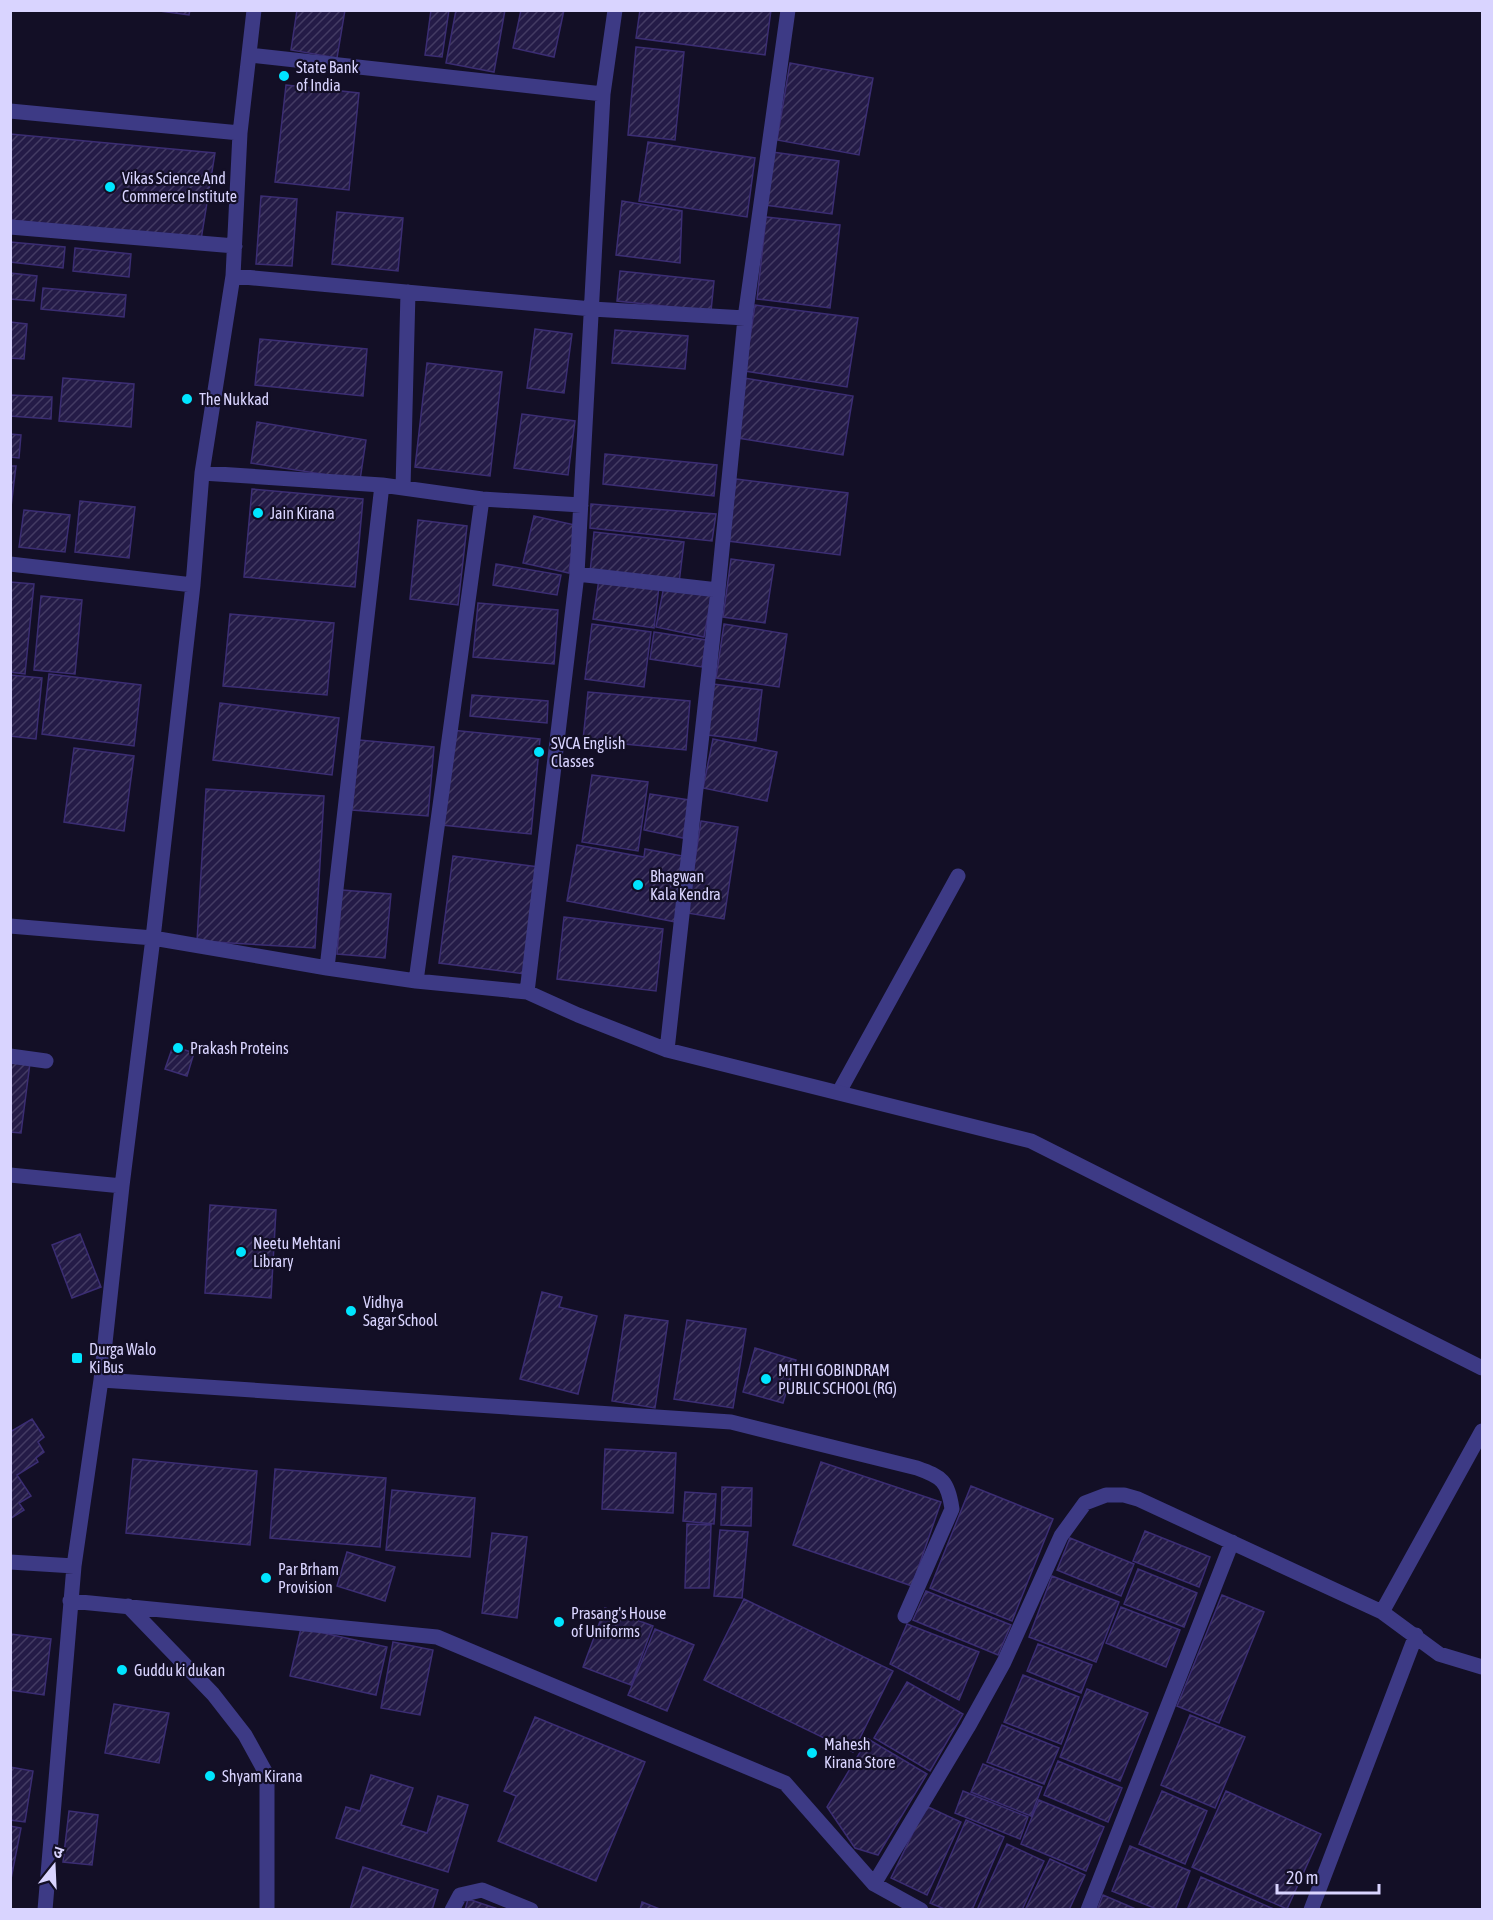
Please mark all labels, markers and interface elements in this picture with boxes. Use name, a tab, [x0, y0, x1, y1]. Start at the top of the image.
place label: State Bank of India	[296, 58, 359, 94]
marker: State Bank of India	[277, 69, 291, 83]
place label: Vikas Science And Commerce Institute	[122, 169, 237, 205]
marker: Vikas Science And Commerce Institute	[103, 180, 117, 194]
place label: The Nukkad	[199, 390, 269, 408]
marker: The Nukkad	[180, 392, 194, 406]
place label: Jain Kirana	[270, 504, 335, 522]
marker: Jain Kirana	[251, 506, 265, 520]
place label: SVCA English Classes	[551, 734, 625, 770]
marker: SVCA English Classes	[532, 745, 546, 759]
place label: Bhagwan Kala Kendra	[650, 867, 721, 903]
marker: Bhagwan Kala Kendra	[631, 878, 645, 892]
place label: Prakash Proteins	[190, 1039, 289, 1057]
marker: Prakash Proteins	[171, 1041, 185, 1055]
place label: Neetu Mehtani Library	[253, 1234, 341, 1271]
marker: Neetu Mehtani Library	[234, 1245, 248, 1259]
place label: Vidhya Sagar School	[363, 1293, 439, 1330]
marker: Vidhya Sagar School	[344, 1304, 358, 1318]
place label: Durga Walo Ki Bus	[89, 1340, 156, 1376]
marker: Durga Walo Ki Bus	[70, 1351, 84, 1365]
place label: MITHI GOBINDRAM PUBLIC SCHOOL (RG)	[778, 1361, 897, 1398]
marker: MITHI GOBINDRAM PUBLIC SCHOOL (RG)	[759, 1372, 773, 1386]
place label: Par Brham Provision	[278, 1560, 339, 1596]
marker: Par Brham Provision	[259, 1571, 273, 1585]
place label: Prasang's House of Uniforms	[571, 1604, 666, 1640]
marker: Prasang's House of Uniforms	[552, 1615, 566, 1629]
place label: Guddu ki dukan	[134, 1661, 225, 1679]
marker: Guddu ki dukan	[115, 1663, 129, 1677]
place label: Mahesh Kirana Store	[824, 1735, 895, 1771]
marker: Mahesh Kirana Store	[805, 1746, 819, 1760]
place label: Shyam Kirana	[222, 1767, 303, 1786]
marker: Shyam Kirana	[203, 1769, 217, 1783]
north arrow	[24, 1836, 84, 1896]
text: उ	[51, 1842, 66, 1862]
scale bar	[1277, 1857, 1379, 1895]
text: 20 m	[1286, 1867, 1318, 1888]

